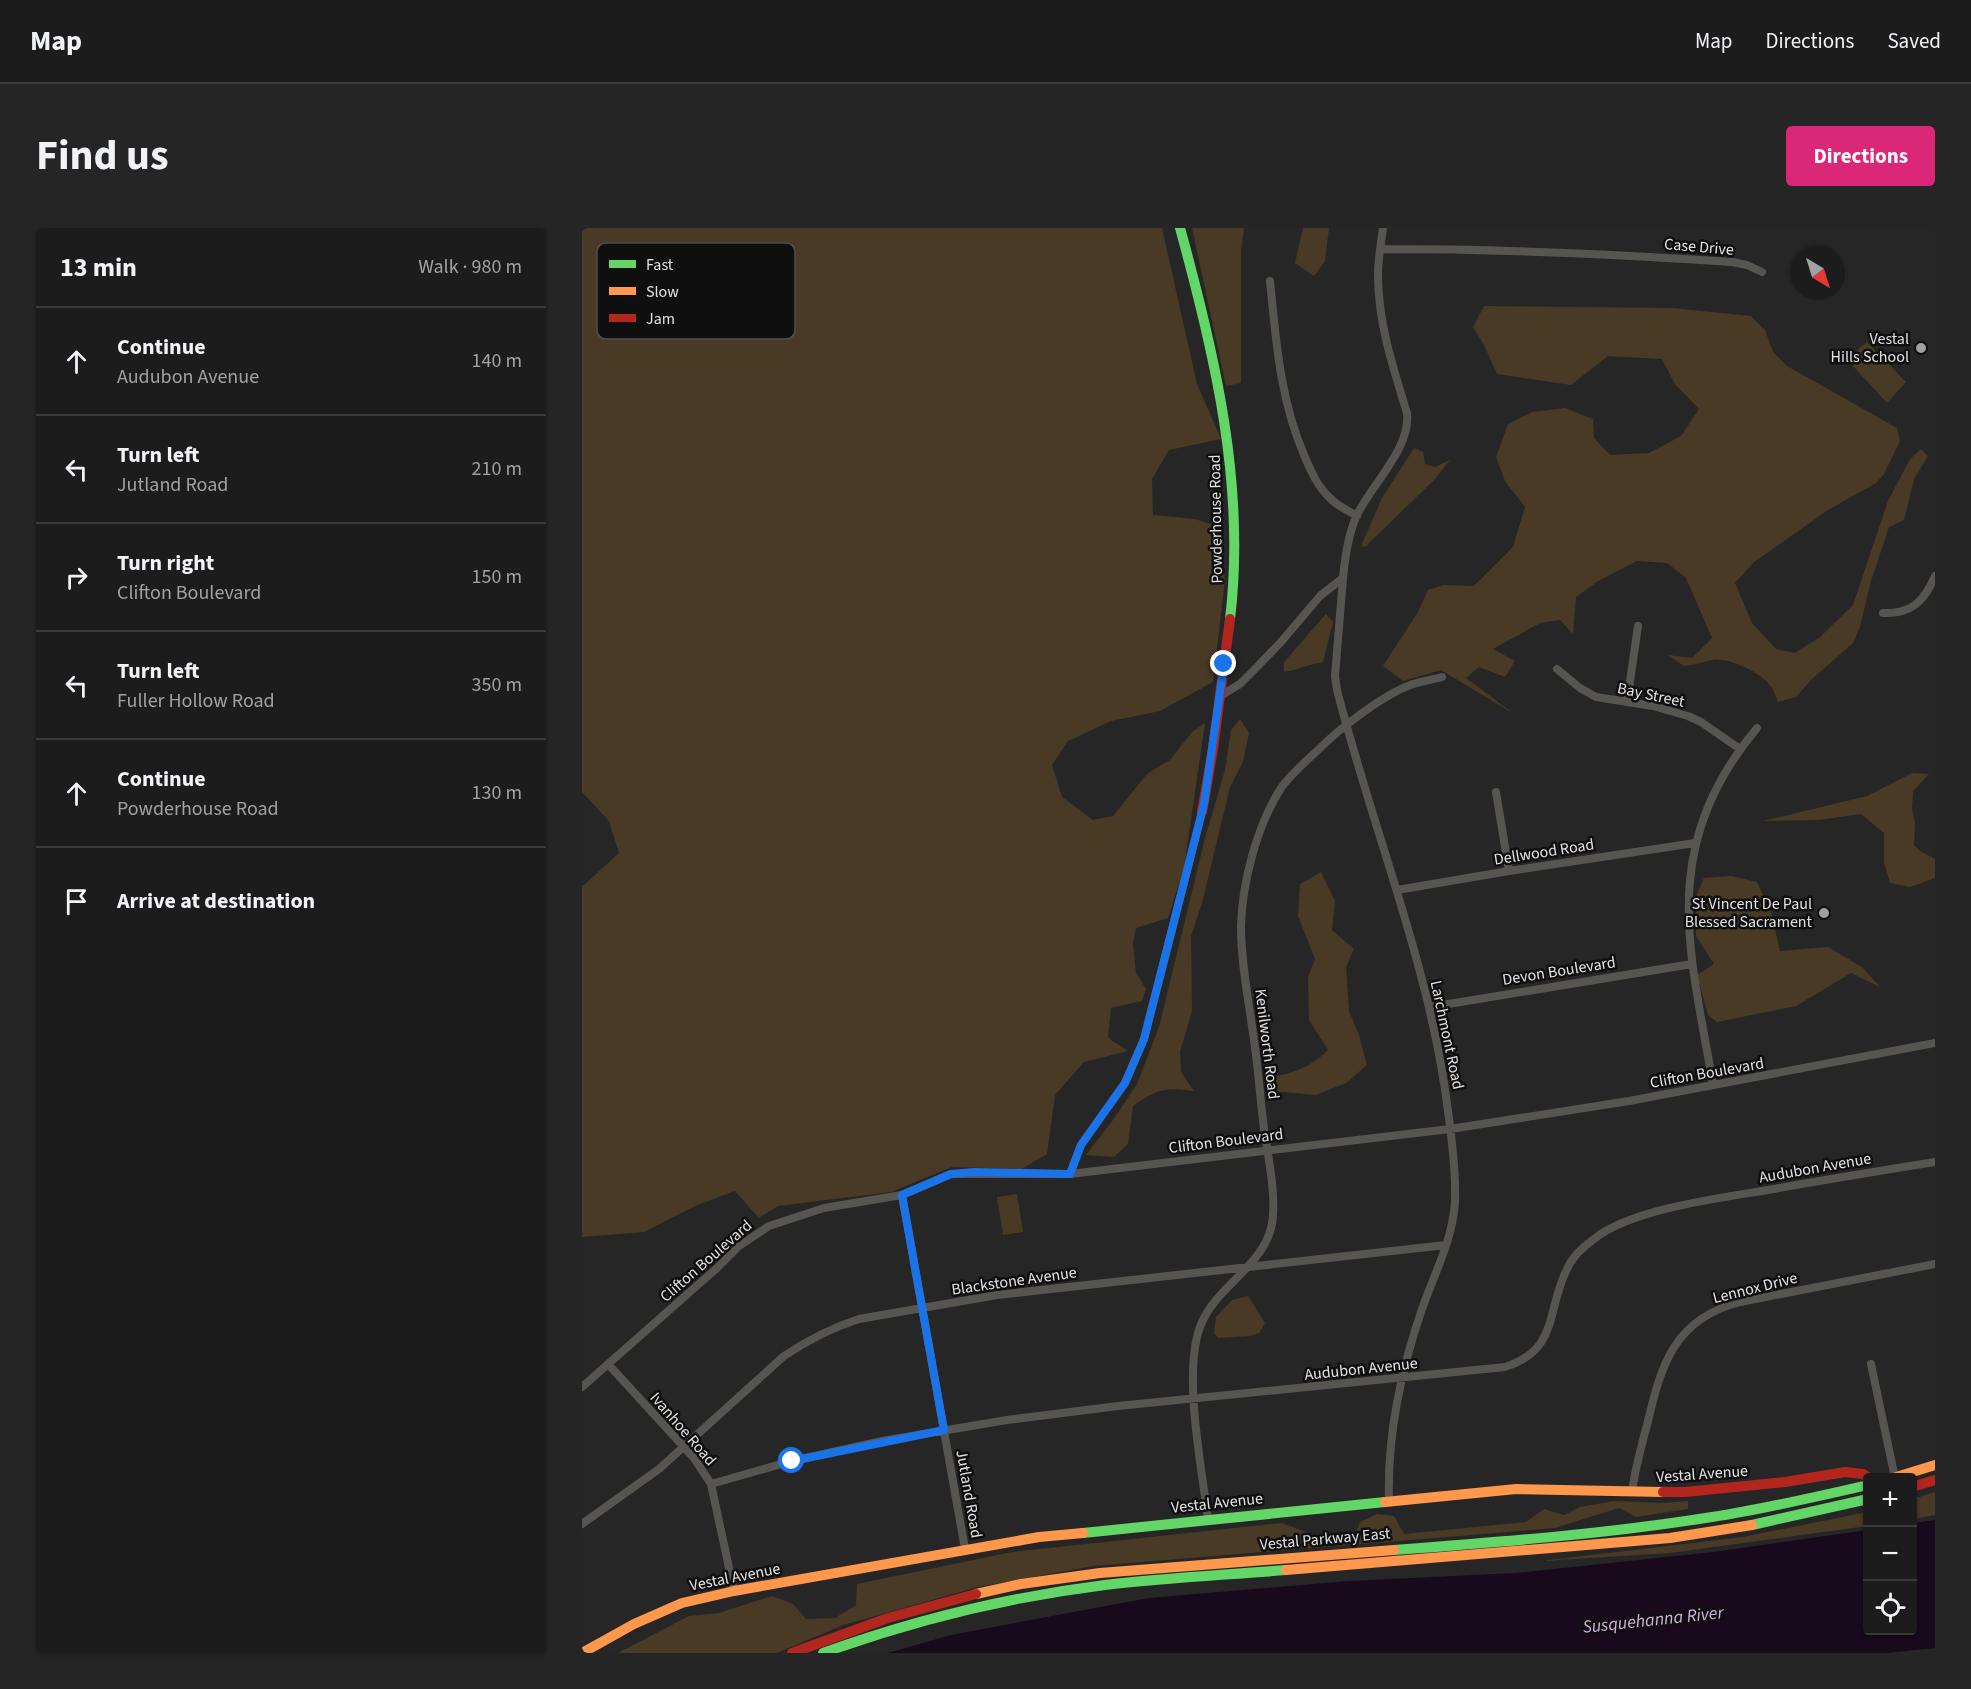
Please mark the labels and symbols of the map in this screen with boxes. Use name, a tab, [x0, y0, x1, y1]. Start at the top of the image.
street label: Case Drive	[1663, 233, 1735, 261]
legend	[597, 243, 795, 339]
north arrow	[1791, 246, 1845, 300]
text: Fast	[646, 254, 674, 276]
text: Slow	[646, 281, 679, 303]
text: Jam	[646, 308, 675, 330]
place label: Vestal Hills School	[1831, 328, 1909, 368]
marker: Vestal Hills School	[1914, 341, 1928, 355]
street label: Powderhouse Road	[1204, 454, 1228, 584]
route end	[1210, 650, 1236, 676]
street label: Bay Street	[1615, 677, 1687, 713]
street label: Dellwood Road	[1492, 833, 1596, 871]
place label: St Vincent De Paul Blessed Sacrament	[1685, 893, 1813, 933]
marker: St Vincent De Paul Blessed Sacrament	[1817, 906, 1831, 920]
street label: Devon Boulevard	[1501, 951, 1617, 991]
street label: Larchmont Road	[1425, 978, 1469, 1092]
street label: Kenilworth Road	[1249, 987, 1285, 1101]
street label: Clifton Boulevard	[1648, 1052, 1766, 1094]
street label: Clifton Boulevard	[1167, 1123, 1285, 1159]
street label: Audubon Avenue	[1757, 1147, 1873, 1189]
street label: Clifton Boulevard	[655, 1215, 757, 1307]
street label: Blackstone Avenue	[950, 1261, 1078, 1301]
street label: Lennox Drive	[1710, 1267, 1800, 1309]
street label: Audubon Avenue	[1303, 1352, 1419, 1386]
street label: Ivanhoe Road	[645, 1387, 721, 1471]
route start	[778, 1447, 804, 1473]
street label: Jutland Road	[950, 1448, 988, 1540]
street label: Vestal Avenue	[1655, 1460, 1749, 1488]
street label: Vestal Avenue	[1170, 1487, 1264, 1519]
street label: Vestal Parkway East	[1259, 1522, 1392, 1556]
street label: Vestal Avenue	[688, 1557, 782, 1597]
water label: Susquehanna River	[1581, 1600, 1726, 1640]

